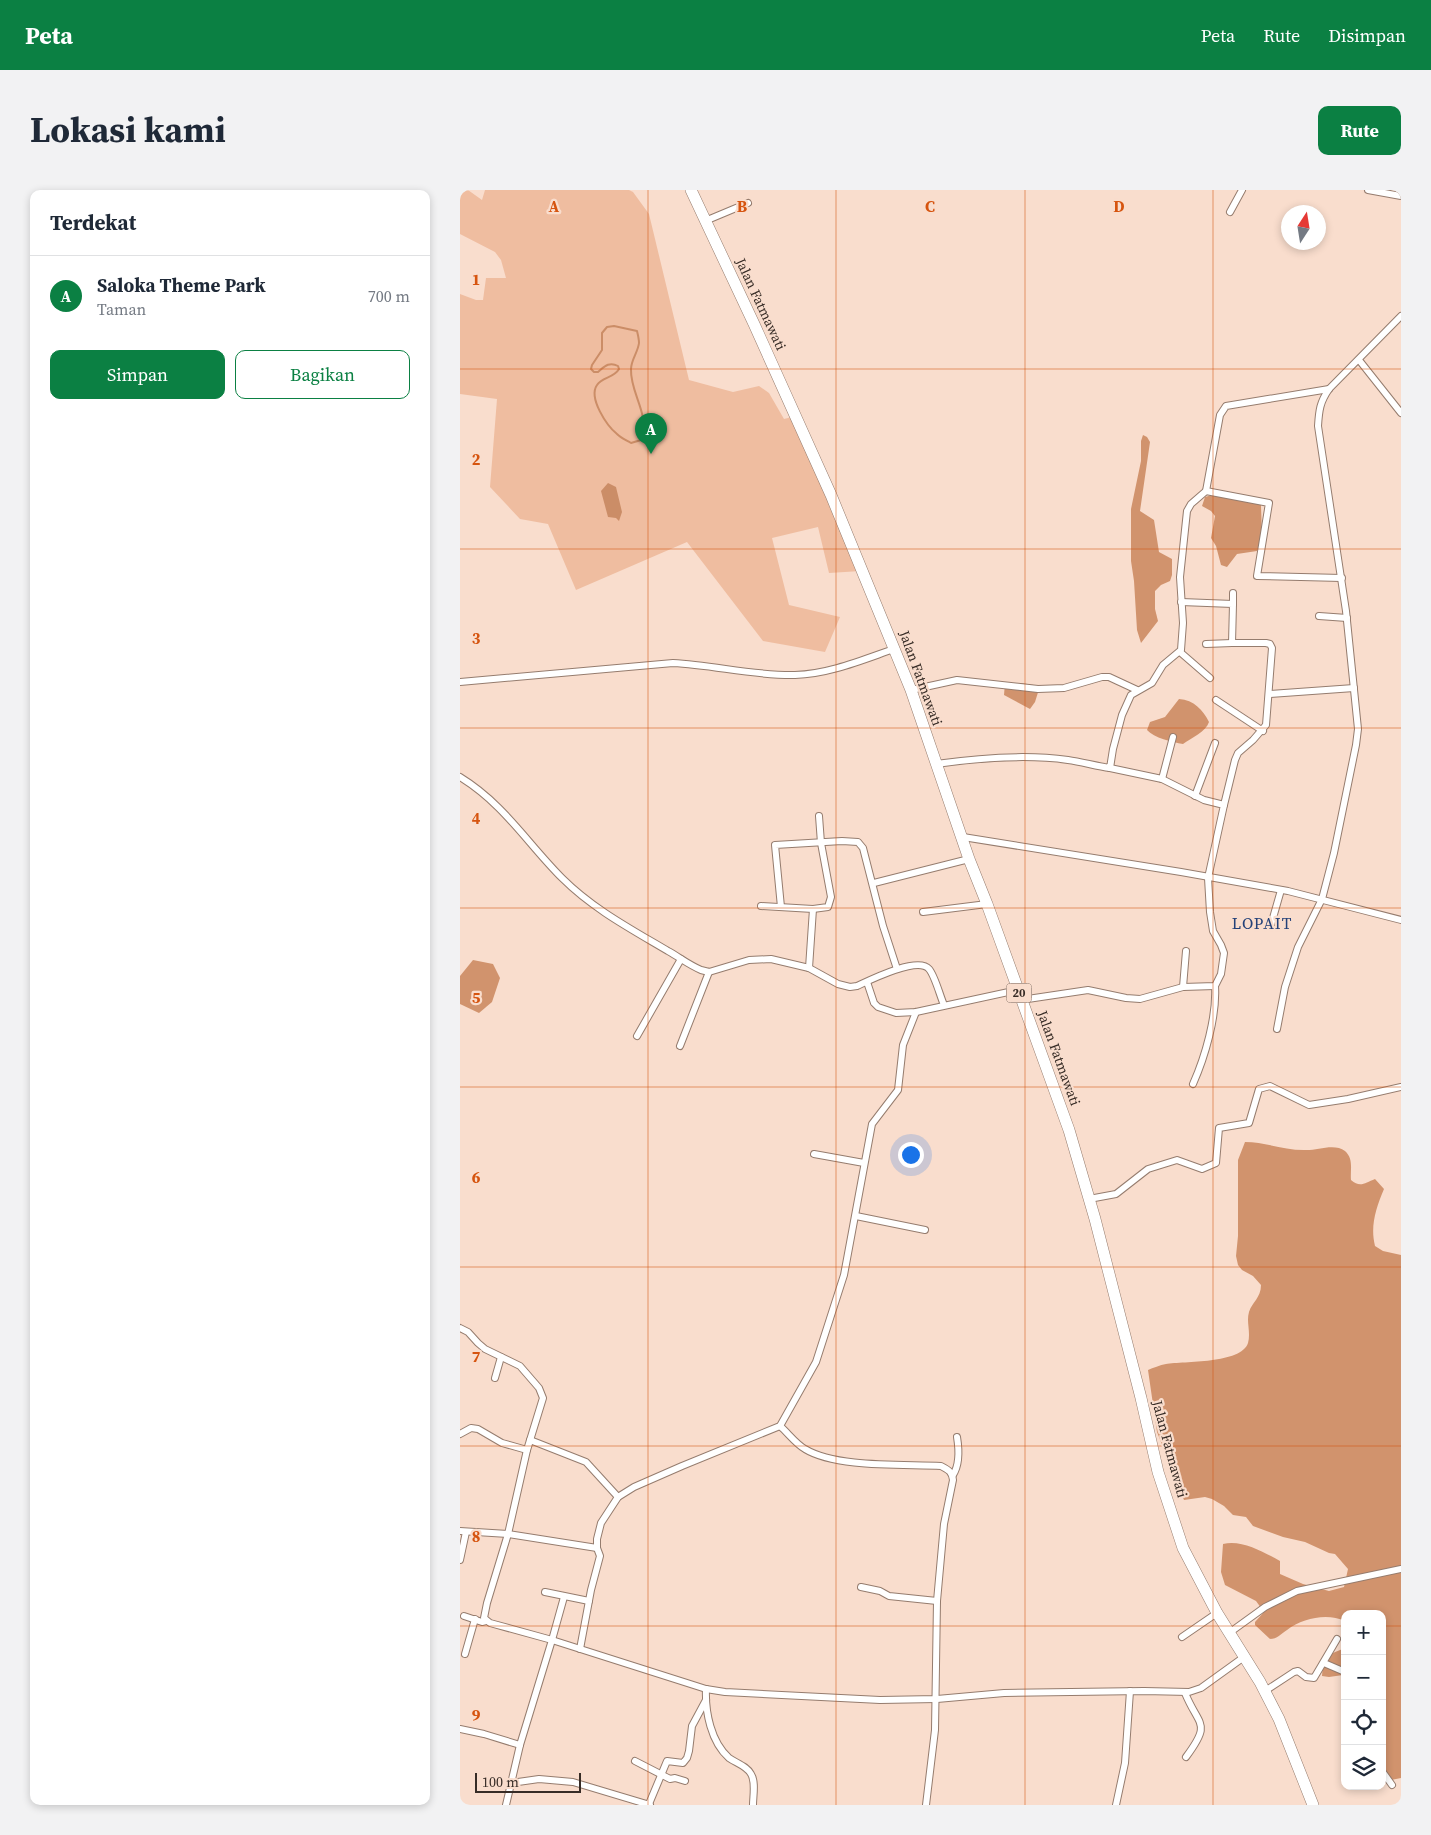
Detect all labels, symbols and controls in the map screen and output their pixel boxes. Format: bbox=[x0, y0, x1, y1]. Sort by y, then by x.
text: Peta bbox=[25, 19, 73, 52]
text: Peta bbox=[1201, 23, 1235, 48]
text: Rute bbox=[1263, 23, 1300, 48]
text: Disimpan bbox=[1328, 23, 1406, 48]
text: Lokasi kami bbox=[30, 106, 226, 154]
button: Rute bbox=[1318, 106, 1401, 155]
text: A bbox=[549, 195, 560, 217]
text: B bbox=[737, 195, 748, 217]
text: C bbox=[925, 195, 935, 217]
text: D bbox=[1113, 195, 1125, 217]
north arrow bbox=[1281, 205, 1326, 250]
text: Terdekat bbox=[50, 208, 136, 237]
street label: Jalan Fatmawati bbox=[730, 254, 791, 353]
text: 1 bbox=[472, 268, 480, 290]
text: Saloka Theme Park bbox=[97, 272, 266, 298]
text: A bbox=[61, 285, 71, 307]
text: 700 m bbox=[368, 285, 410, 307]
text: Taman bbox=[97, 298, 146, 320]
button: Simpan bbox=[50, 350, 225, 399]
button: Bagikan bbox=[235, 350, 410, 399]
pin: A bbox=[635, 413, 667, 454]
text: 2 bbox=[472, 448, 481, 470]
text: 3 bbox=[472, 627, 481, 649]
street label: Jalan Fatmawati bbox=[894, 627, 947, 728]
text: 4 bbox=[472, 807, 481, 829]
district label: LOPAIT bbox=[1232, 912, 1292, 934]
road number: 20 bbox=[1006, 984, 1032, 1002]
text: 5 bbox=[472, 986, 481, 1008]
street label: Jalan Fatmawati bbox=[1032, 1007, 1085, 1108]
your location bbox=[898, 1142, 924, 1168]
text: 6 bbox=[472, 1166, 481, 1188]
text: 7 bbox=[472, 1345, 481, 1367]
street label: Jalan Fatmawati bbox=[1147, 1397, 1193, 1500]
text: 8 bbox=[472, 1525, 480, 1547]
map controls bbox=[1341, 1610, 1386, 1790]
button: + bbox=[1341, 1610, 1386, 1655]
button: − bbox=[1341, 1655, 1386, 1700]
button: locate bbox=[1341, 1700, 1386, 1745]
text: 9 bbox=[472, 1704, 481, 1726]
button: layers bbox=[1341, 1745, 1386, 1790]
scale bar bbox=[475, 1770, 581, 1793]
text: 100 m bbox=[482, 1772, 519, 1792]

